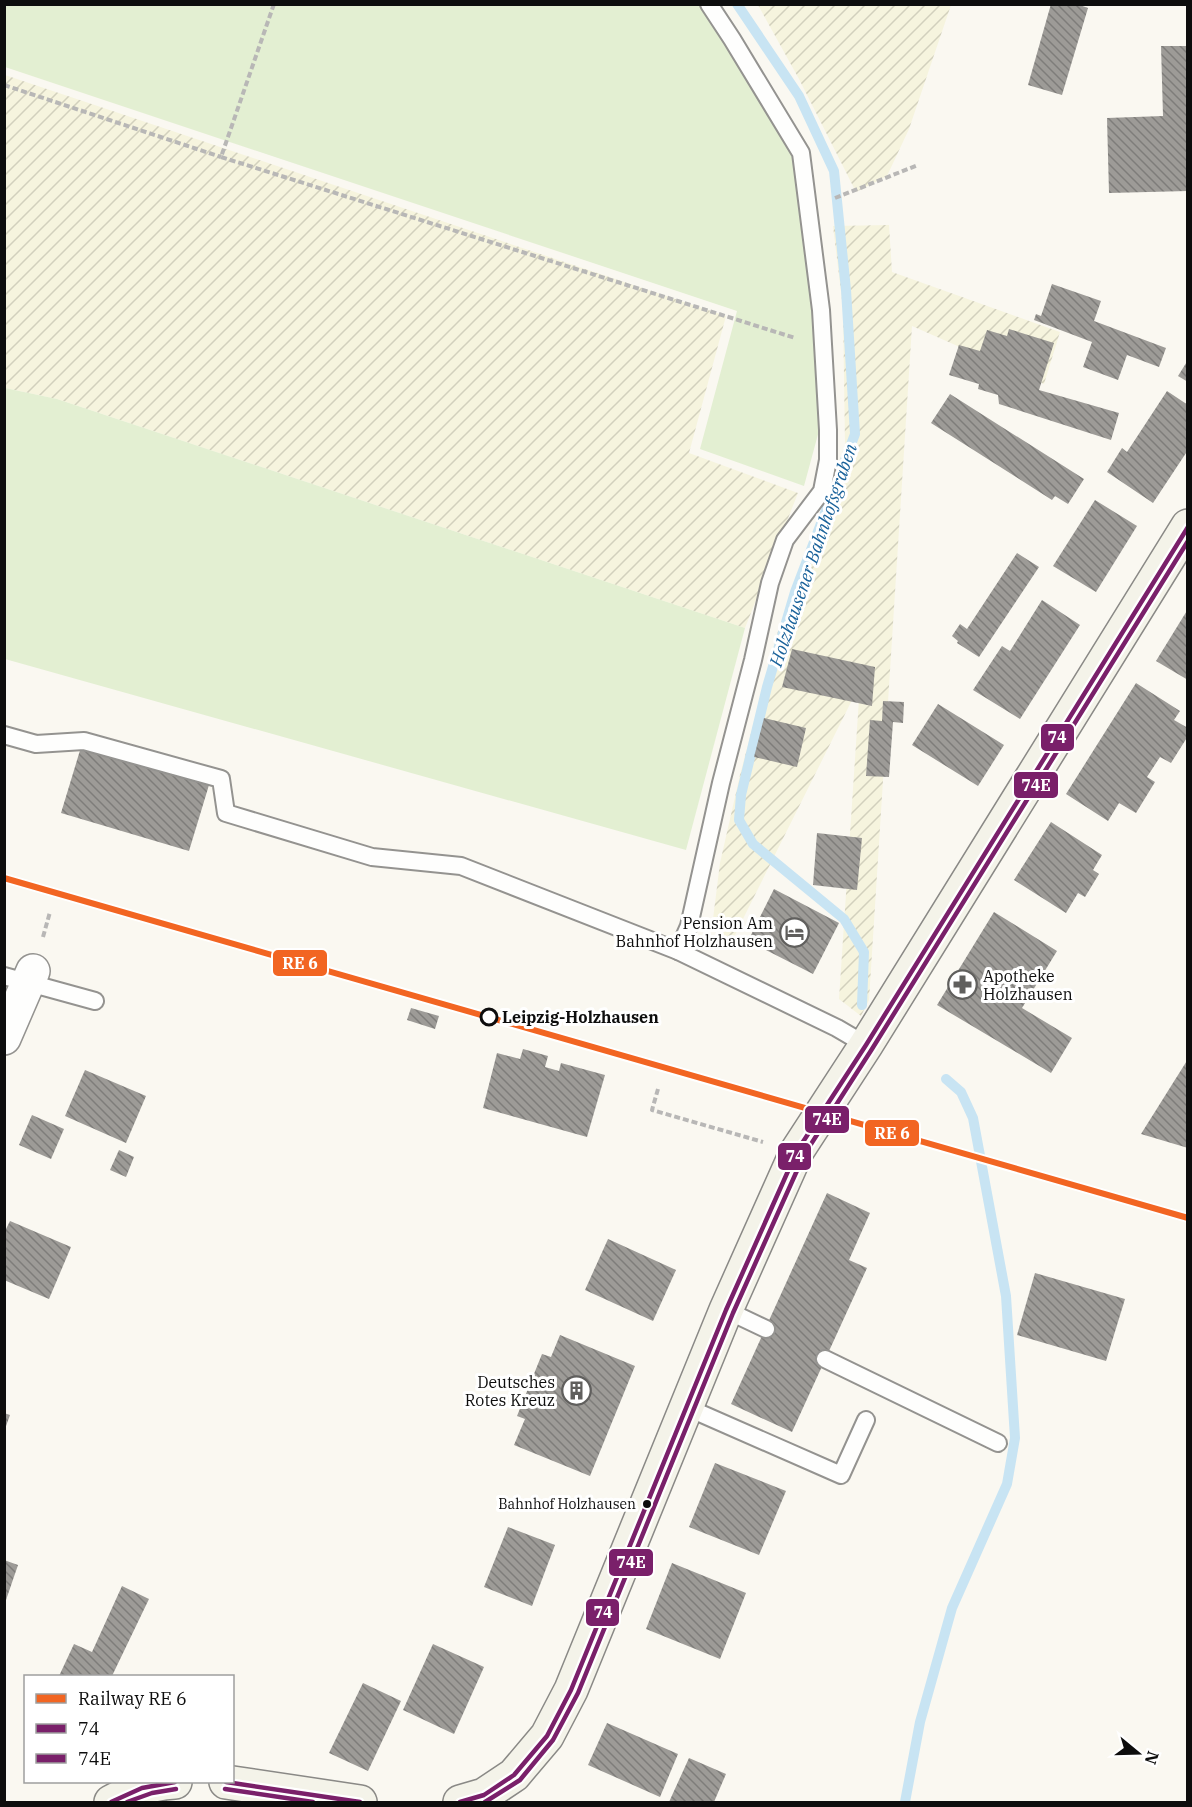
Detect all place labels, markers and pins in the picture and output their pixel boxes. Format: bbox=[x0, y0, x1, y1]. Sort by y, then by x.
place label: Pension Am Bahnhof Holzhausen bbox=[616, 913, 773, 951]
hotel icon: Pension Am Bahnhof Holzhausen bbox=[778, 916, 810, 948]
place label: Apotheke Holzhausen bbox=[983, 966, 1073, 1004]
pharmacy icon: Apotheke Holzhausen bbox=[946, 969, 978, 1001]
place label: Leipzig-Holzhausen bbox=[502, 1007, 659, 1027]
marker: Leipzig-Holzhausen bbox=[480, 1008, 498, 1026]
place label: Deutsches Rotes Kreuz bbox=[465, 1372, 555, 1410]
building icon: Deutsches Rotes Kreuz bbox=[560, 1375, 592, 1407]
place label: Bahnhof Holzhausen bbox=[498, 1495, 636, 1513]
marker: Bahnhof Holzhausen bbox=[641, 1498, 653, 1510]

